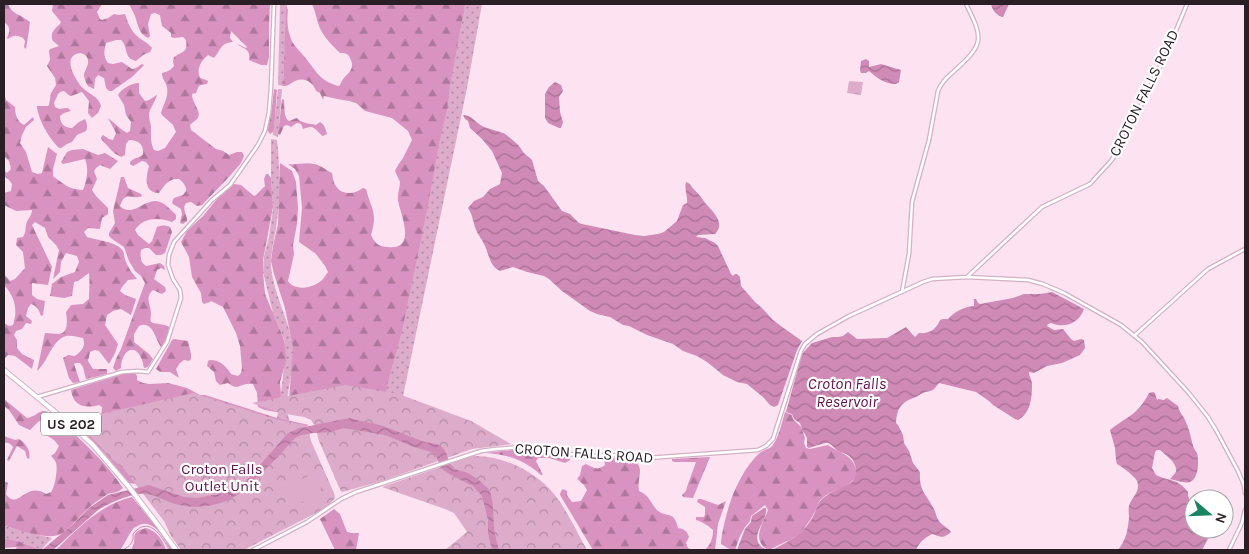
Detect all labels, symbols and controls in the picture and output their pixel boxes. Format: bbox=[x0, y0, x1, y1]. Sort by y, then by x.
street label: CROTON FALLS ROAD bbox=[1105, 27, 1183, 159]
water label: Croton Falls Reservoir bbox=[808, 374, 887, 411]
road number: US 202 bbox=[41, 412, 101, 436]
street label: CROTON FALLS ROAD bbox=[514, 439, 654, 467]
park label: Croton Falls Outlet Unit bbox=[181, 460, 263, 495]
north arrow bbox=[1184, 489, 1234, 539]
text: N bbox=[1211, 511, 1230, 526]

